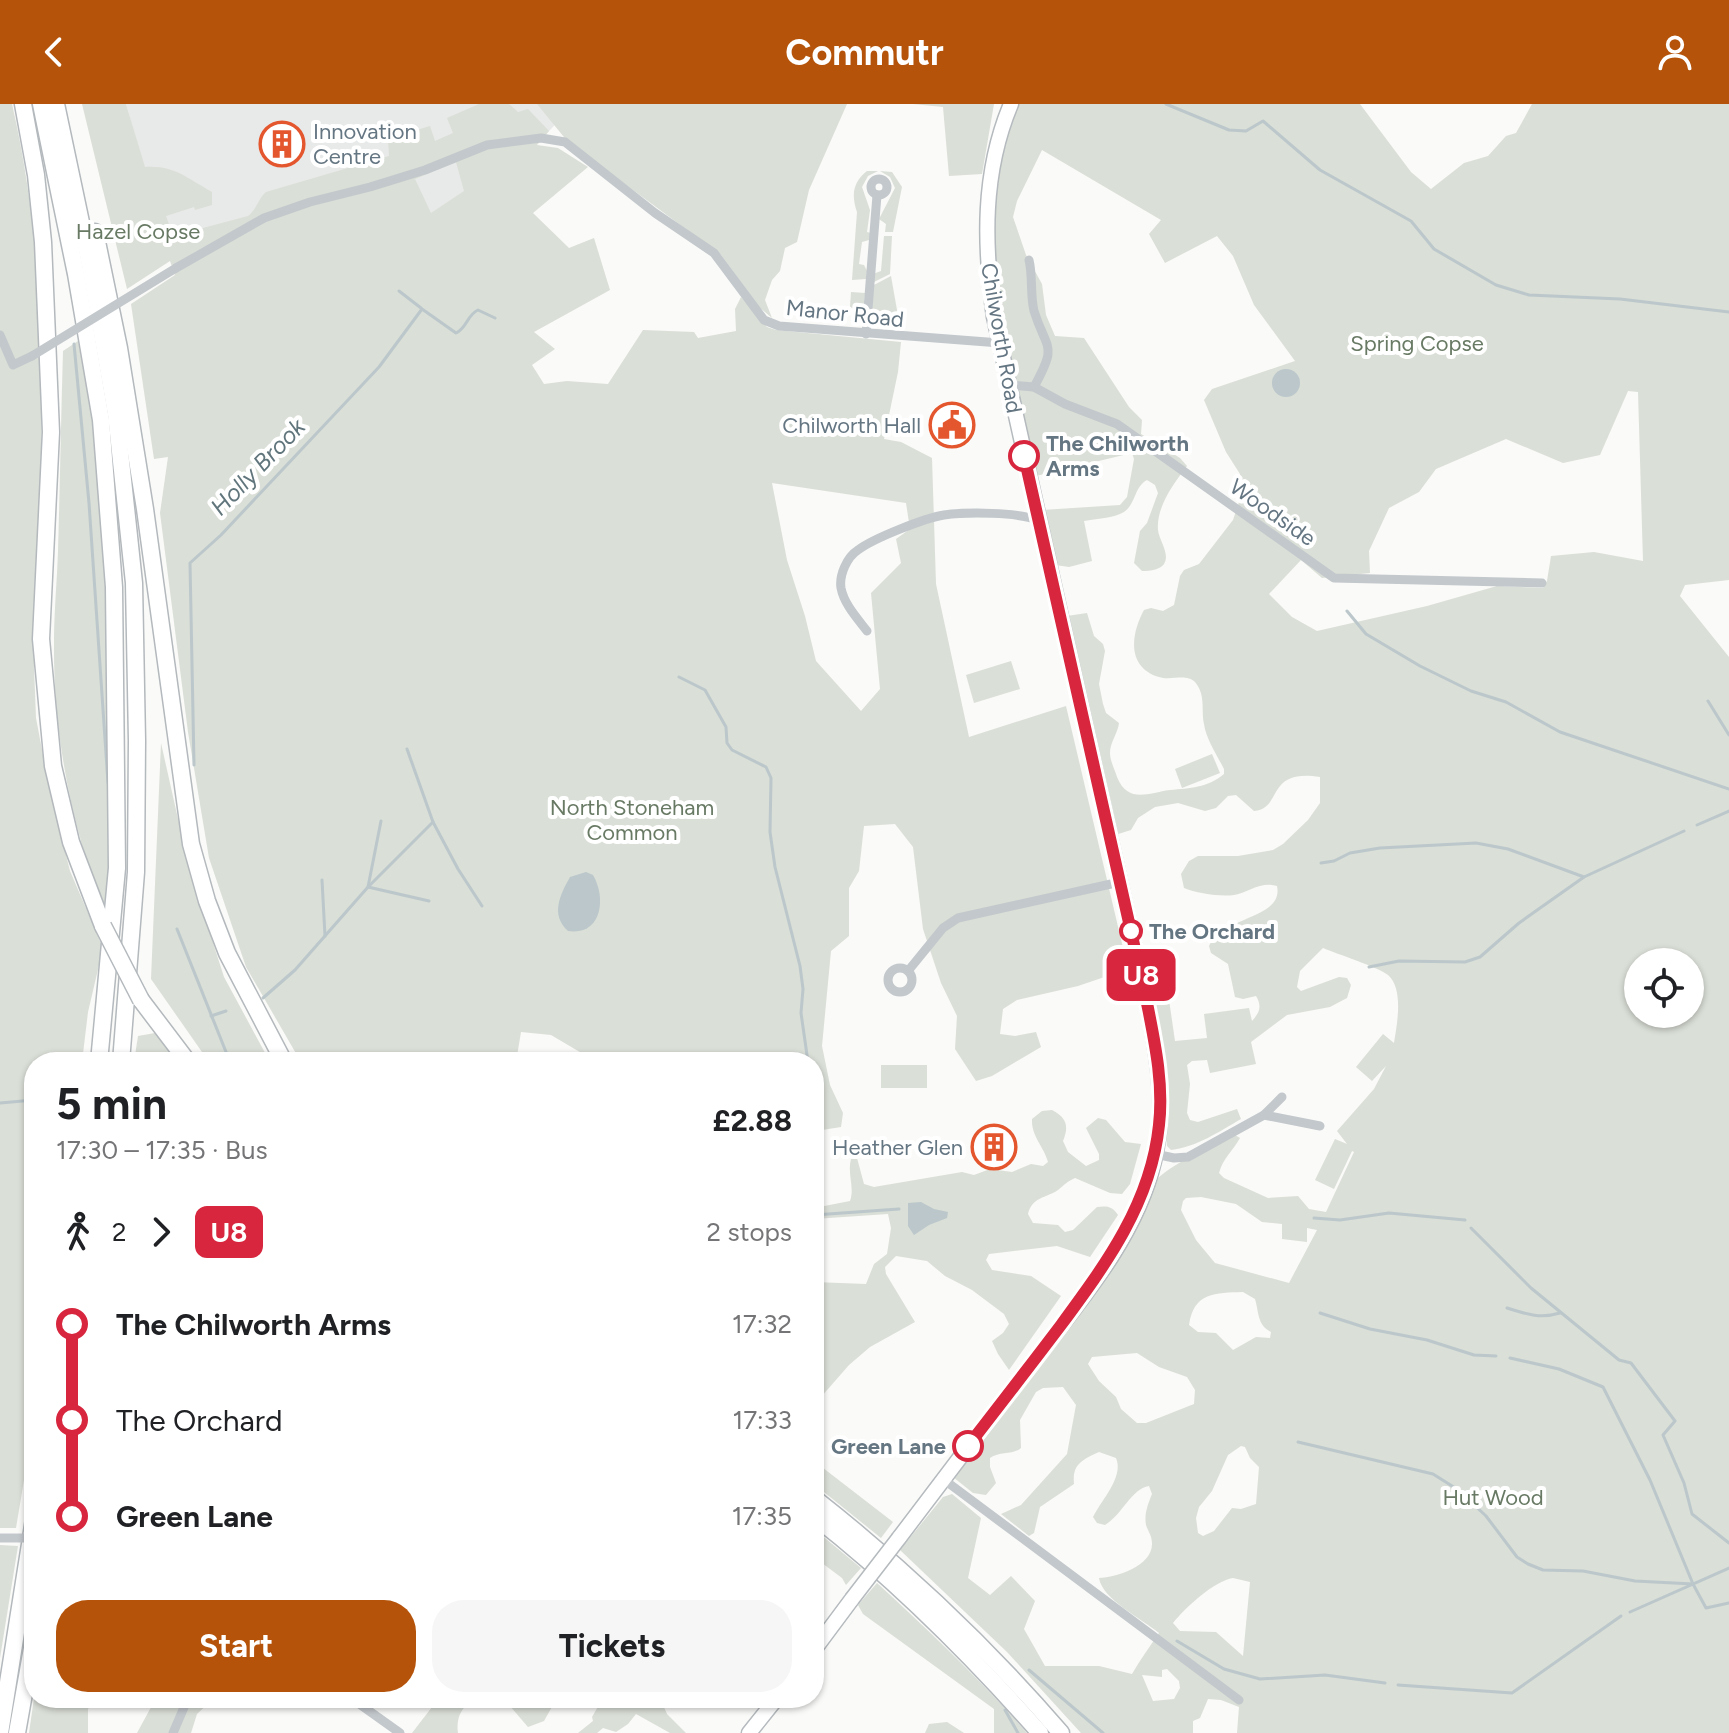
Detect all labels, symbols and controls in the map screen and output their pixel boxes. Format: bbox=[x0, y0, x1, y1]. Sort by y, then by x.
icon: back bbox=[32, 30, 76, 74]
icon: person bbox=[1653, 30, 1697, 74]
text: Commutr bbox=[785, 31, 944, 74]
place label: Innovation Centre bbox=[313, 118, 417, 170]
building icon: Innovation Centre bbox=[258, 120, 306, 168]
park label: Hazel Copse bbox=[76, 218, 200, 245]
street label: Chilworth Road bbox=[975, 261, 1028, 415]
street label: Manor Road bbox=[785, 294, 905, 333]
park label: Spring Copse bbox=[1350, 330, 1484, 357]
public building icon: Chilworth Hall bbox=[928, 401, 976, 449]
water label: Holly Brook bbox=[204, 411, 312, 521]
place label: Chilworth Hall bbox=[782, 412, 921, 439]
place label: The Chilworth Arms bbox=[1046, 430, 1189, 482]
marker: The Chilworth Arms bbox=[1009, 441, 1039, 471]
street label: Woodside bbox=[1224, 473, 1321, 552]
park label: North Stoneham Common bbox=[550, 794, 714, 846]
place label: The Orchard bbox=[1149, 918, 1275, 945]
marker: The Orchard bbox=[1120, 920, 1142, 942]
map controls bbox=[1624, 948, 1704, 1028]
button: locate bbox=[1624, 948, 1704, 1028]
line badge: U8 bbox=[1105, 949, 1177, 1001]
text: U8 bbox=[1123, 958, 1159, 992]
text: 5 min bbox=[56, 1077, 167, 1130]
text: £2.88 bbox=[713, 1102, 792, 1139]
building icon: Heather Glen bbox=[970, 1123, 1018, 1171]
text: 17:30 – 17:35 · Bus bbox=[56, 1134, 268, 1166]
place label: Heather Glen bbox=[832, 1134, 963, 1161]
icon: walk bbox=[56, 1210, 100, 1254]
icon: forward bbox=[139, 1210, 183, 1254]
text: U8 bbox=[211, 1215, 247, 1249]
text: 2 bbox=[112, 1216, 127, 1248]
text: 2 stops bbox=[707, 1216, 792, 1248]
text: The Chilworth Arms bbox=[116, 1306, 391, 1343]
text: 17:32 bbox=[732, 1308, 792, 1340]
text: The Orchard bbox=[116, 1402, 283, 1439]
text: 17:33 bbox=[732, 1404, 792, 1436]
marker: Green Lane bbox=[953, 1431, 983, 1461]
place label: Green Lane bbox=[831, 1433, 946, 1460]
park label: Hut Wood bbox=[1442, 1484, 1544, 1511]
text: Green Lane bbox=[116, 1498, 273, 1535]
text: 17:35 bbox=[732, 1500, 792, 1532]
button: Start bbox=[56, 1600, 416, 1692]
button: Tickets bbox=[432, 1600, 792, 1692]

